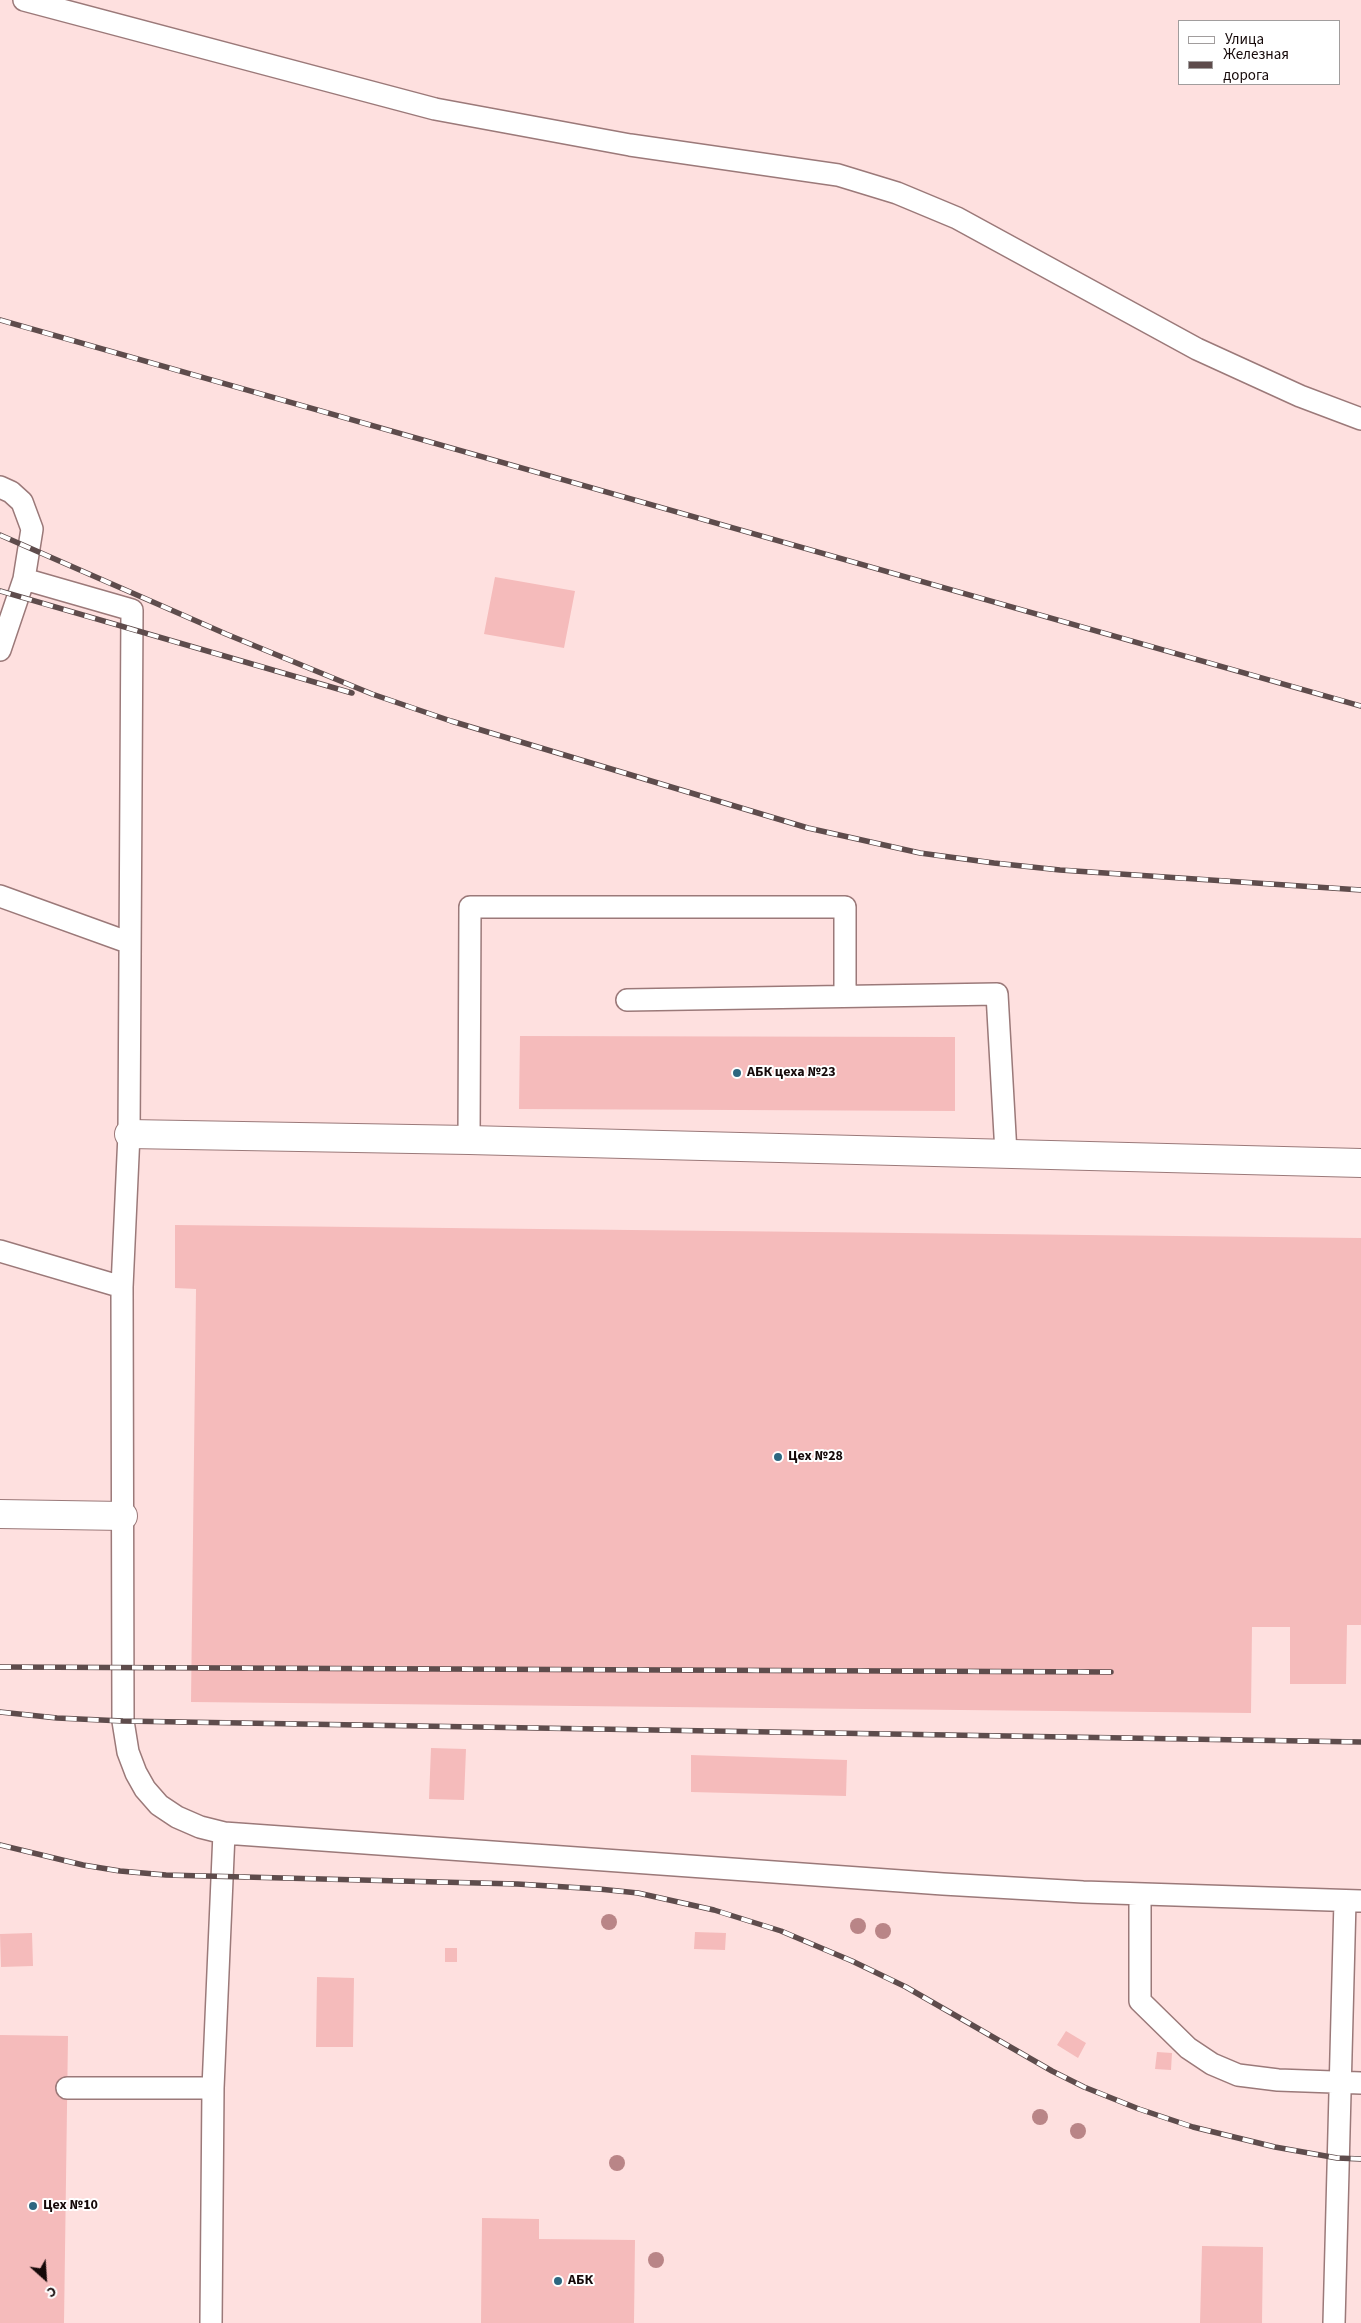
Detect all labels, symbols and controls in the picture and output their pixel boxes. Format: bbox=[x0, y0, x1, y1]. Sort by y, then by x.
legend bbox=[1178, 20, 1341, 85]
text: Улица bbox=[1225, 29, 1264, 50]
text: Железная дорога bbox=[1223, 44, 1289, 86]
place label: АБК цеха №23 bbox=[747, 1065, 836, 1081]
marker: АБК цеха №23 bbox=[731, 1067, 743, 1079]
place label: Цех №28 bbox=[788, 1449, 843, 1465]
marker: Цех №28 bbox=[772, 1451, 784, 1463]
place label: Цех №10 bbox=[43, 2198, 98, 2214]
marker: Цех №10 bbox=[27, 2200, 39, 2212]
north arrow bbox=[20, 2253, 70, 2303]
place label: АБК bbox=[568, 2273, 593, 2289]
marker: АБК bbox=[552, 2275, 564, 2287]
text: С bbox=[44, 2281, 60, 2302]

